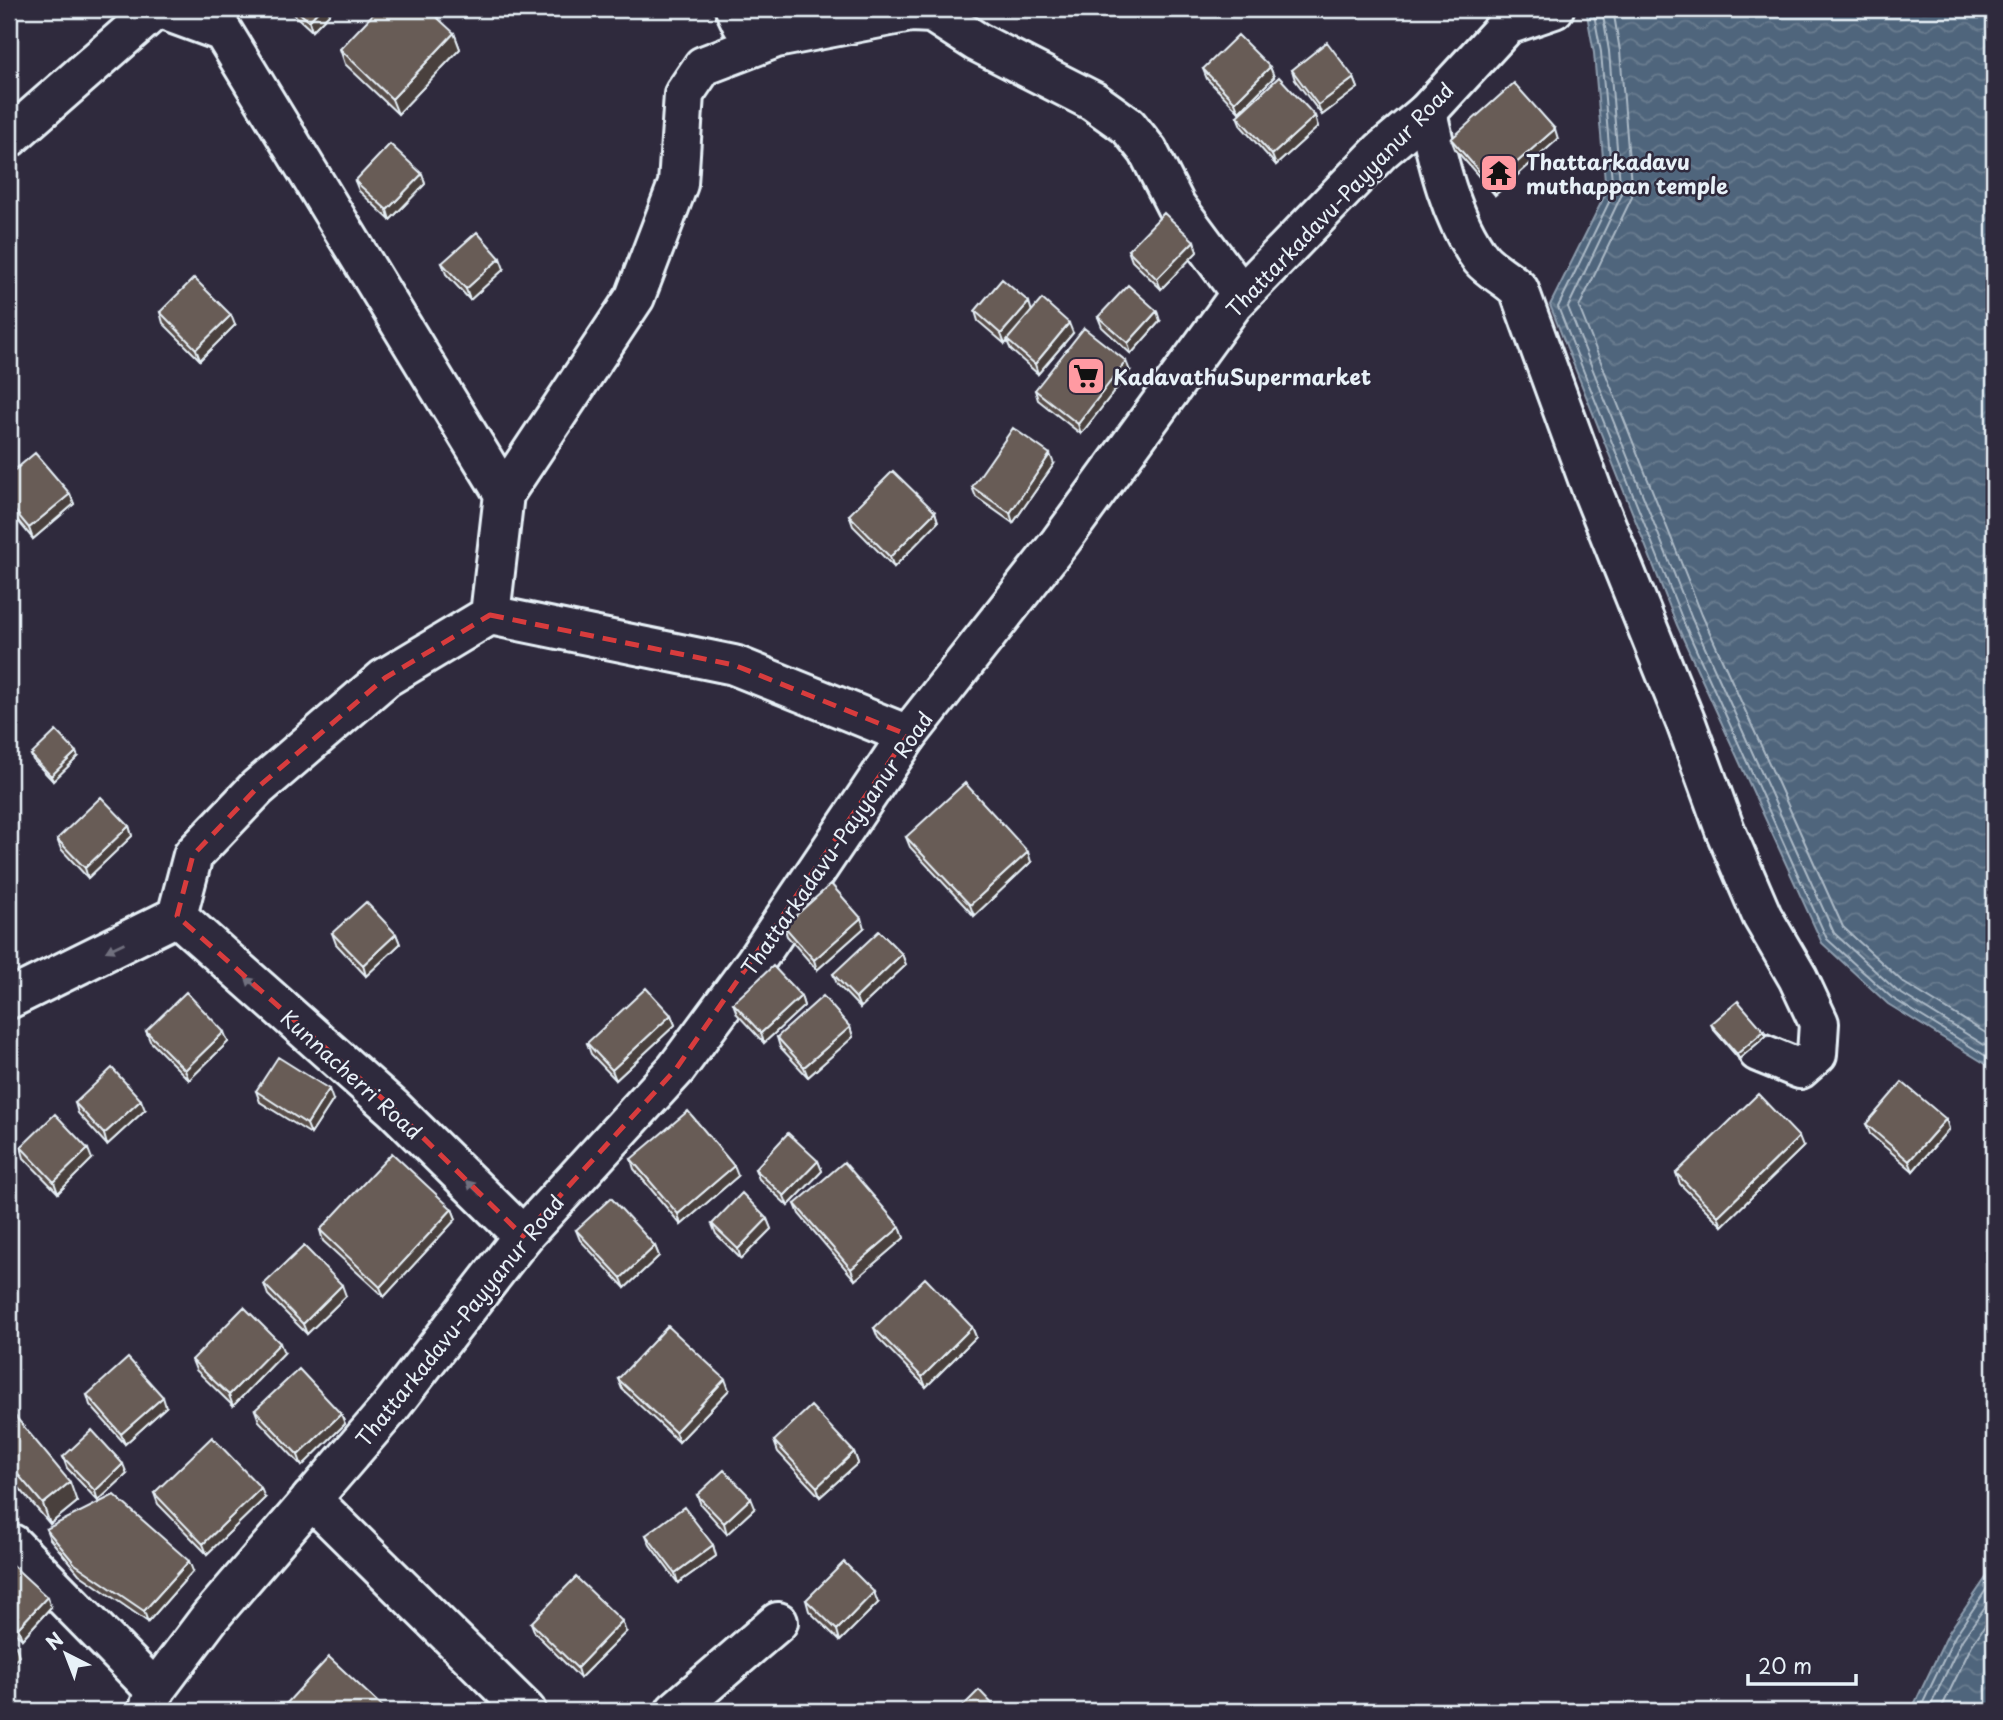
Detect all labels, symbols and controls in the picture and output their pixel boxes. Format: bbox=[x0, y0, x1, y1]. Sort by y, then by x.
street label: Thattarkadavu-Payyanur Road bbox=[1218, 74, 1460, 324]
place label: Thattarkadavu muthappan temple bbox=[1526, 145, 1728, 201]
temple icon: Thattarkadavu muthappan temple bbox=[1478, 152, 1520, 194]
supermarket icon: KadavathuSupermarket bbox=[1065, 355, 1107, 397]
place label: KadavathuSupermarket bbox=[1113, 360, 1371, 392]
street label: Thattarkadavu-Payyanur Road bbox=[732, 704, 940, 982]
one-way arrow bbox=[105, 941, 125, 952]
one-way arrow bbox=[244, 976, 262, 992]
street label: Kunnacherri Road bbox=[274, 1002, 430, 1146]
one-way arrow bbox=[466, 1181, 483, 1197]
street label: Thattarkadavu-Payyanur Road bbox=[347, 1187, 571, 1453]
north arrow bbox=[32, 1618, 102, 1688]
text: N bbox=[39, 1625, 69, 1656]
scale bar bbox=[1748, 1643, 1856, 1687]
text: 20 m bbox=[1758, 1649, 1812, 1681]

